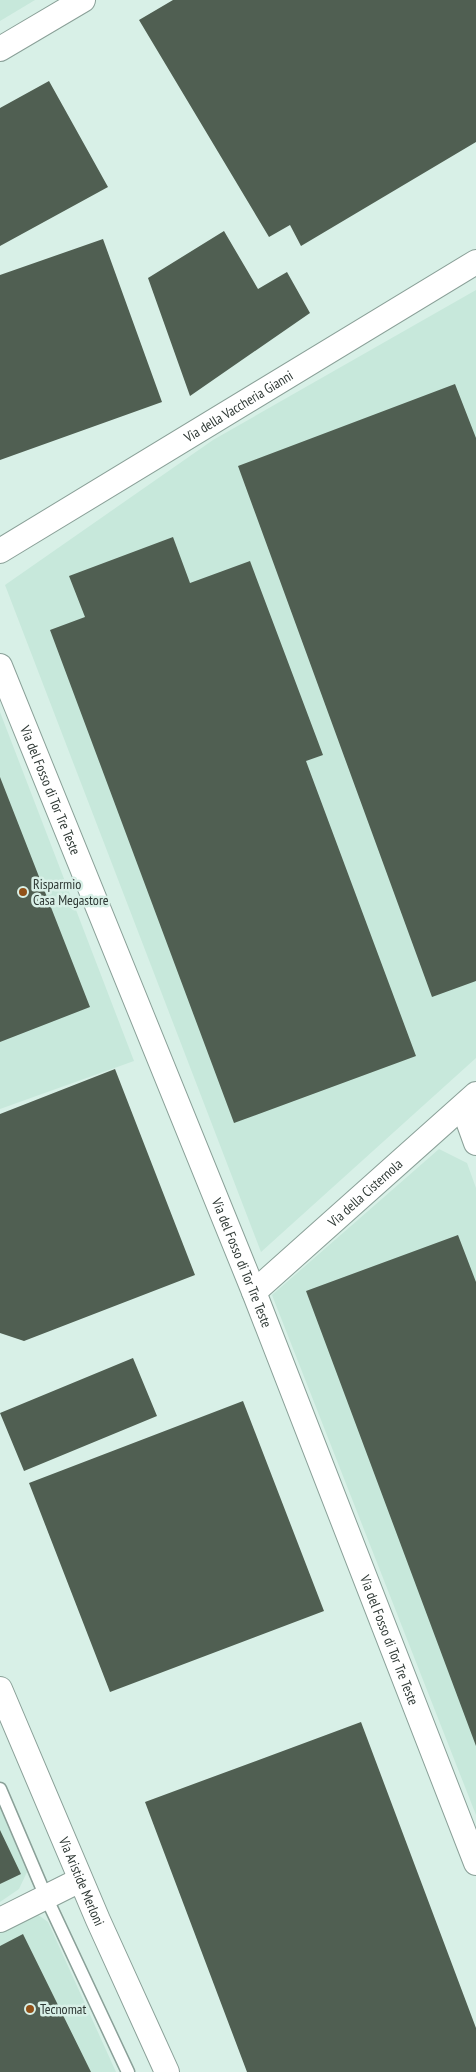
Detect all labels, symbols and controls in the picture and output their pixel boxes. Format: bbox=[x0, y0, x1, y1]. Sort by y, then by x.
street label: Via della Vaccheria Gianni bbox=[180, 366, 296, 447]
street label: Via del Fosso di Tor Tre Teste bbox=[16, 722, 85, 858]
place label: Risparmio Casa Megastore bbox=[33, 875, 109, 909]
marker: Risparmio Casa Megastore bbox=[17, 886, 29, 898]
street label: Via della Cisternola bbox=[323, 1155, 406, 1231]
street label: Via del Fosso di Tor Tre Teste bbox=[207, 1195, 276, 1330]
street label: Via del Fosso di Tor Tre Teste bbox=[356, 1572, 423, 1708]
street label: Via Aristide Merloni bbox=[54, 1833, 108, 1929]
place label: Tecnomat bbox=[40, 2000, 86, 2018]
marker: Tecnomat bbox=[24, 2003, 36, 2015]

